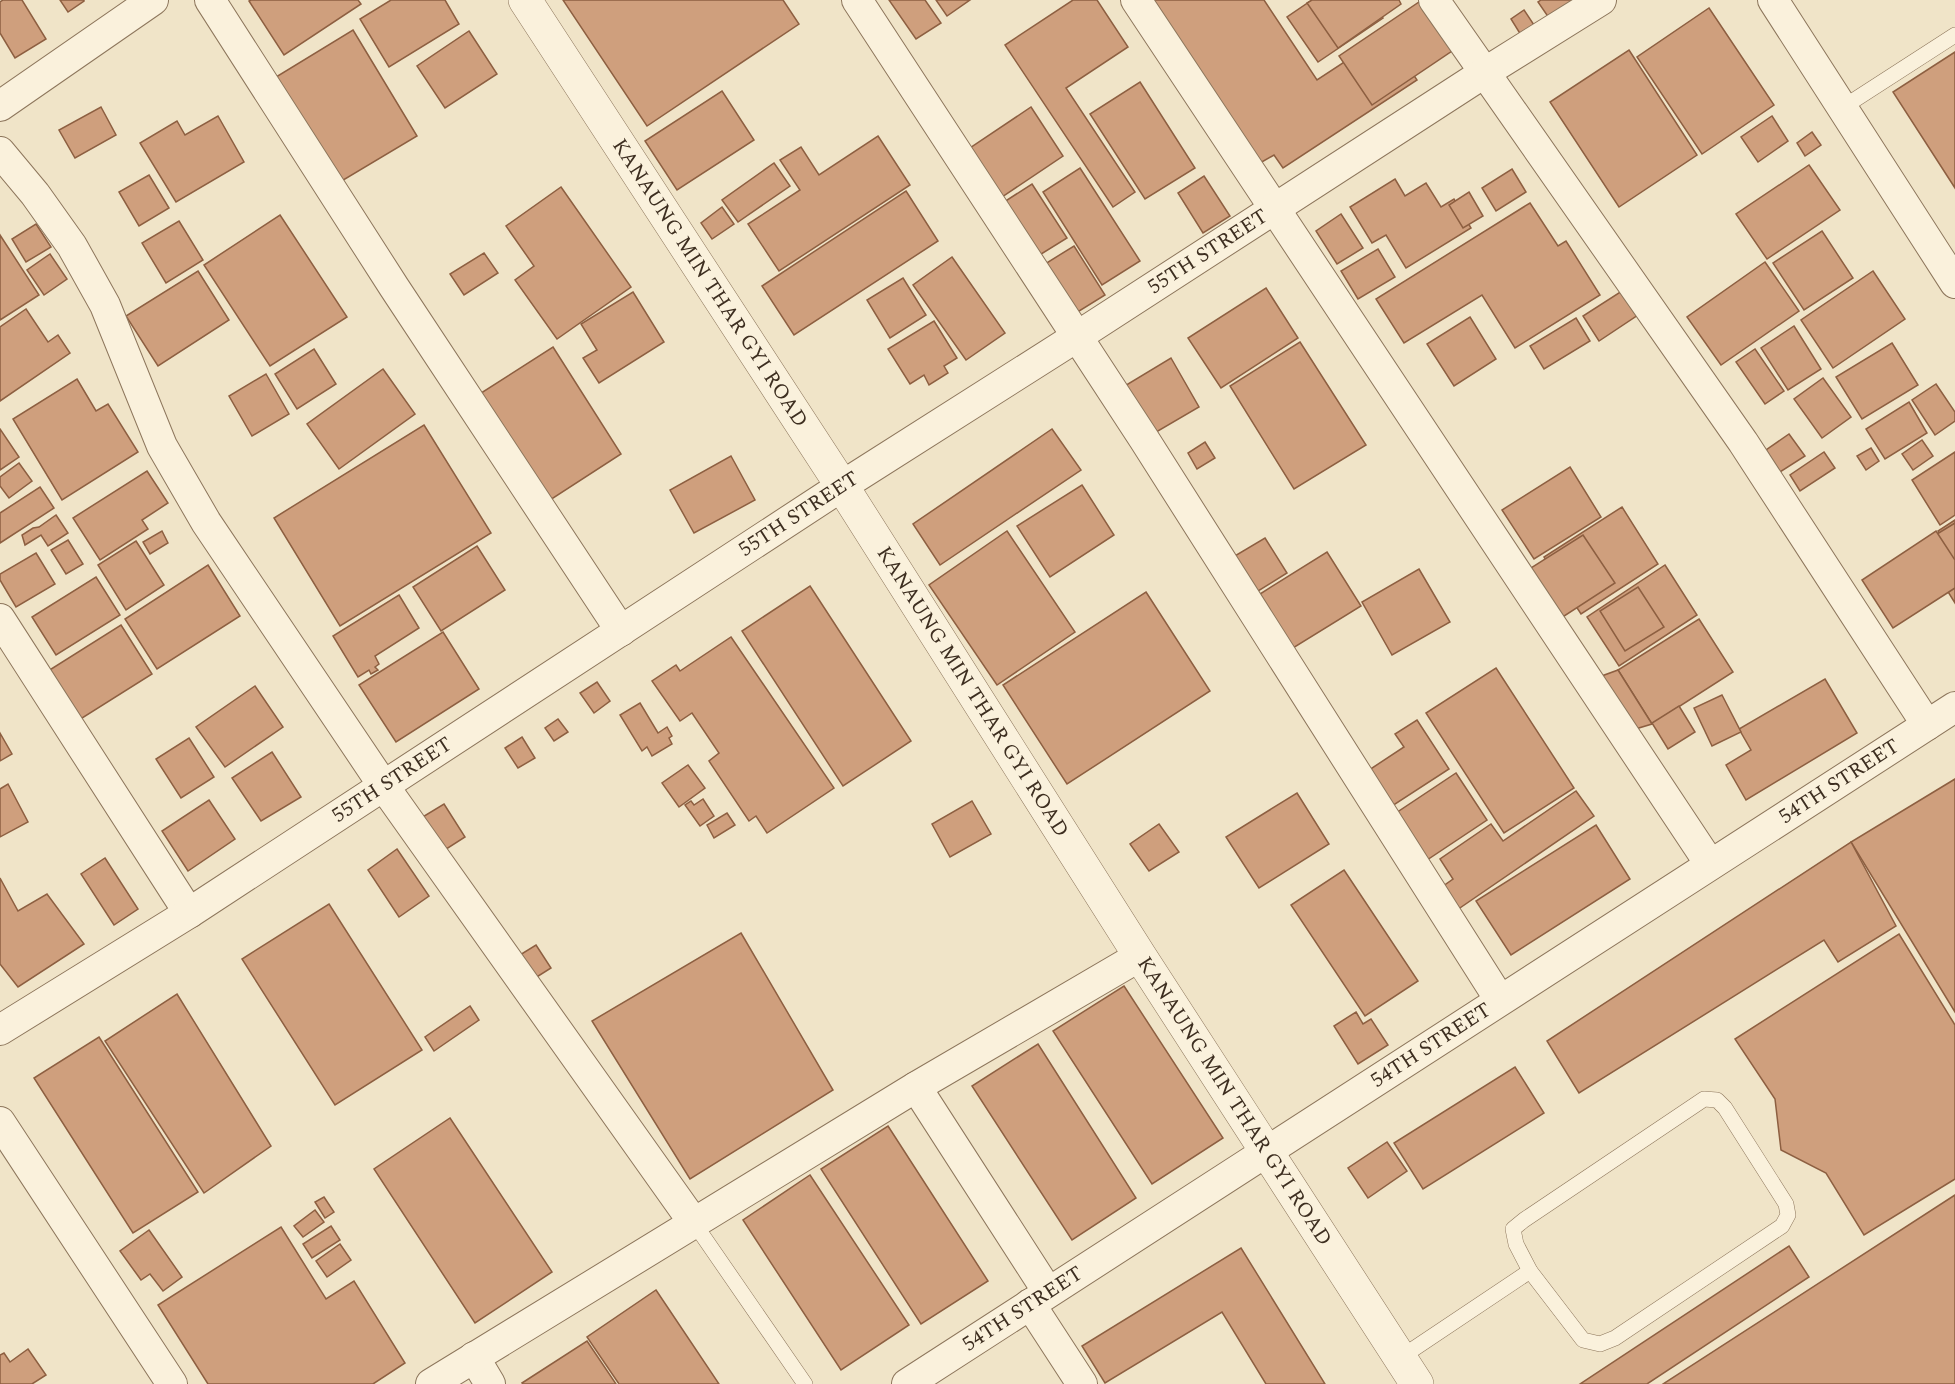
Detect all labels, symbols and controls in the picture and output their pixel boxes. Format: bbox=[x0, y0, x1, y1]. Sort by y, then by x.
street label: KANAUNG MIN THAR GYI ROAD bbox=[604, 132, 816, 434]
street label: 55TH STREET bbox=[1141, 201, 1275, 303]
street label: 55TH STREET bbox=[732, 463, 865, 565]
street label: KANAUNG MIN THAR GYI ROAD bbox=[868, 540, 1077, 844]
street label: 55TH STREET bbox=[326, 729, 459, 831]
street label: 54TH STREET bbox=[1773, 731, 1906, 833]
street label: KANAUNG MIN THAR GYI ROAD bbox=[1128, 950, 1340, 1253]
street label: 54TH STREET bbox=[1364, 994, 1498, 1096]
street label: 54TH STREET bbox=[956, 1258, 1090, 1360]

